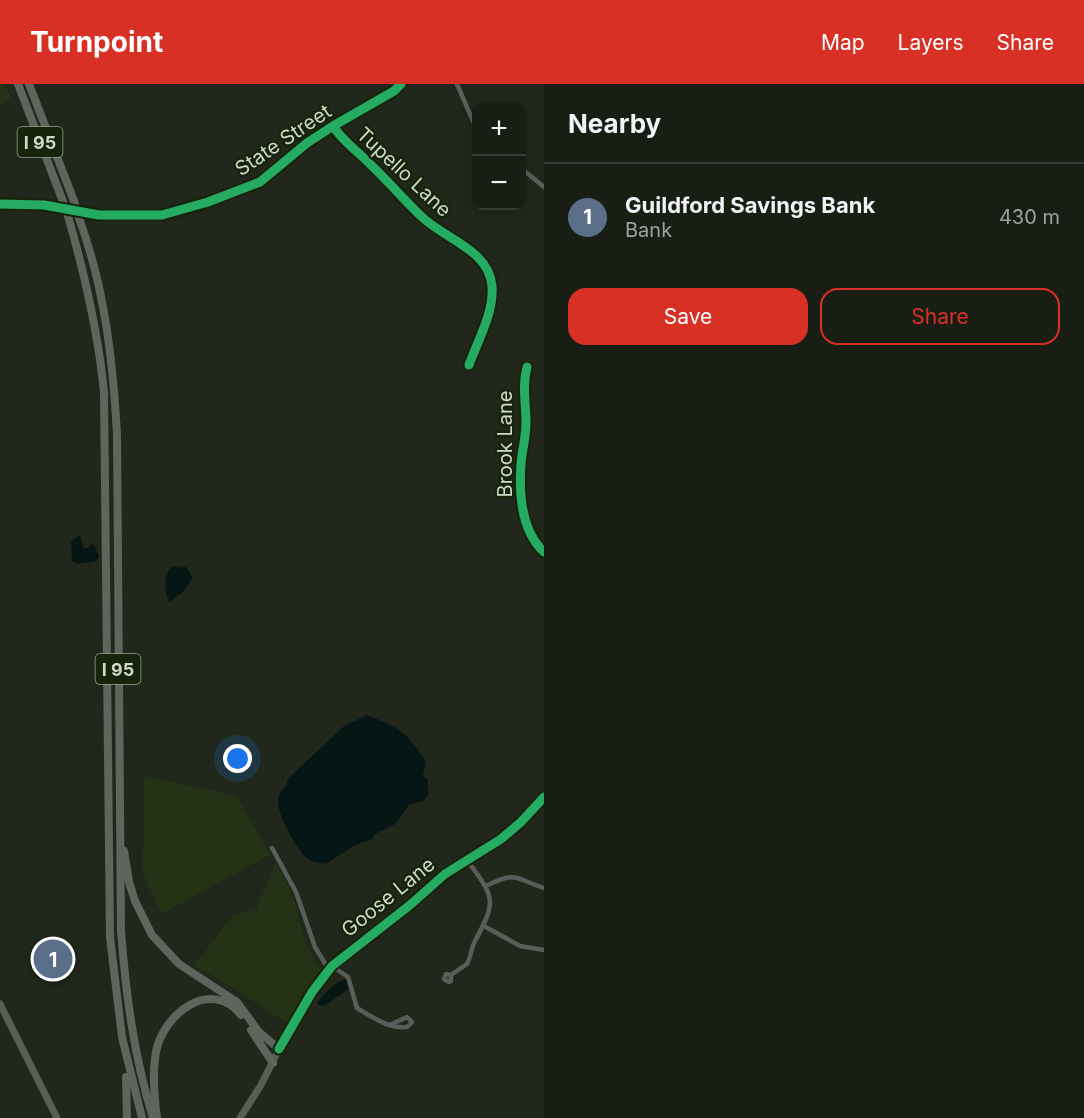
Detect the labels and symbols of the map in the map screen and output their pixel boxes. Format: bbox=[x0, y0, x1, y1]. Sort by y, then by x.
street label: State Street bbox=[230, 99, 336, 181]
street label: Tupello Lane bbox=[352, 122, 456, 222]
road number: I 95 bbox=[18, 127, 63, 157]
street label: Brook Lane bbox=[493, 391, 517, 497]
road number: I 95 bbox=[96, 654, 140, 684]
your location bbox=[223, 744, 252, 773]
street label: Goose Lane bbox=[337, 852, 439, 942]
pin: 1 bbox=[34, 936, 72, 982]

